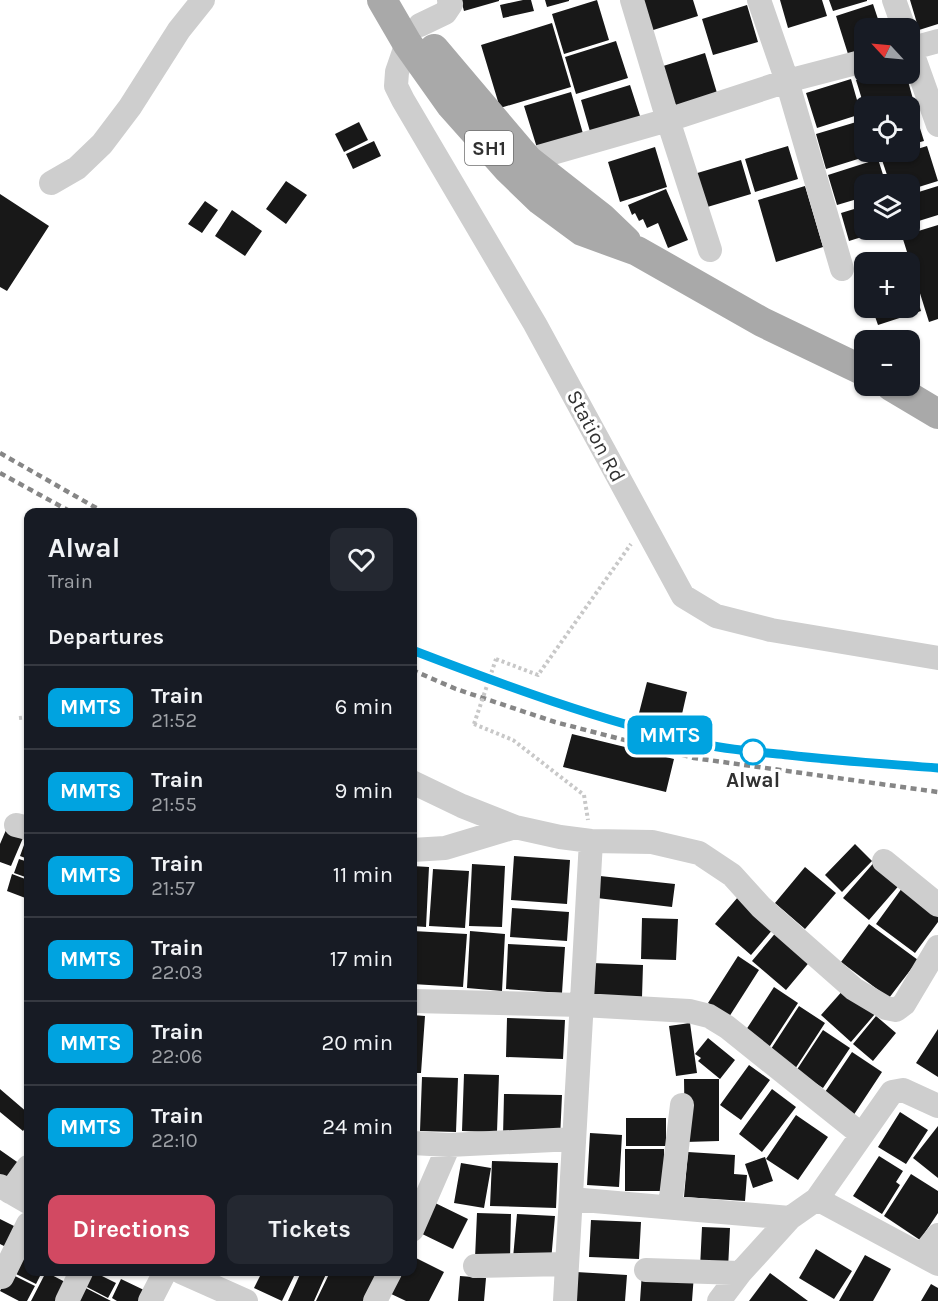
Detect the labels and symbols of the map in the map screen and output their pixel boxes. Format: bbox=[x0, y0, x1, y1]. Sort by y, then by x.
north arrow bbox=[854, 18, 920, 84]
road number: SH1 bbox=[465, 131, 513, 165]
street label: Station Rd bbox=[562, 386, 630, 486]
line badge: MMTS bbox=[628, 716, 712, 754]
marker: Alwal bbox=[740, 739, 766, 765]
place label: Alwal bbox=[726, 768, 780, 792]

